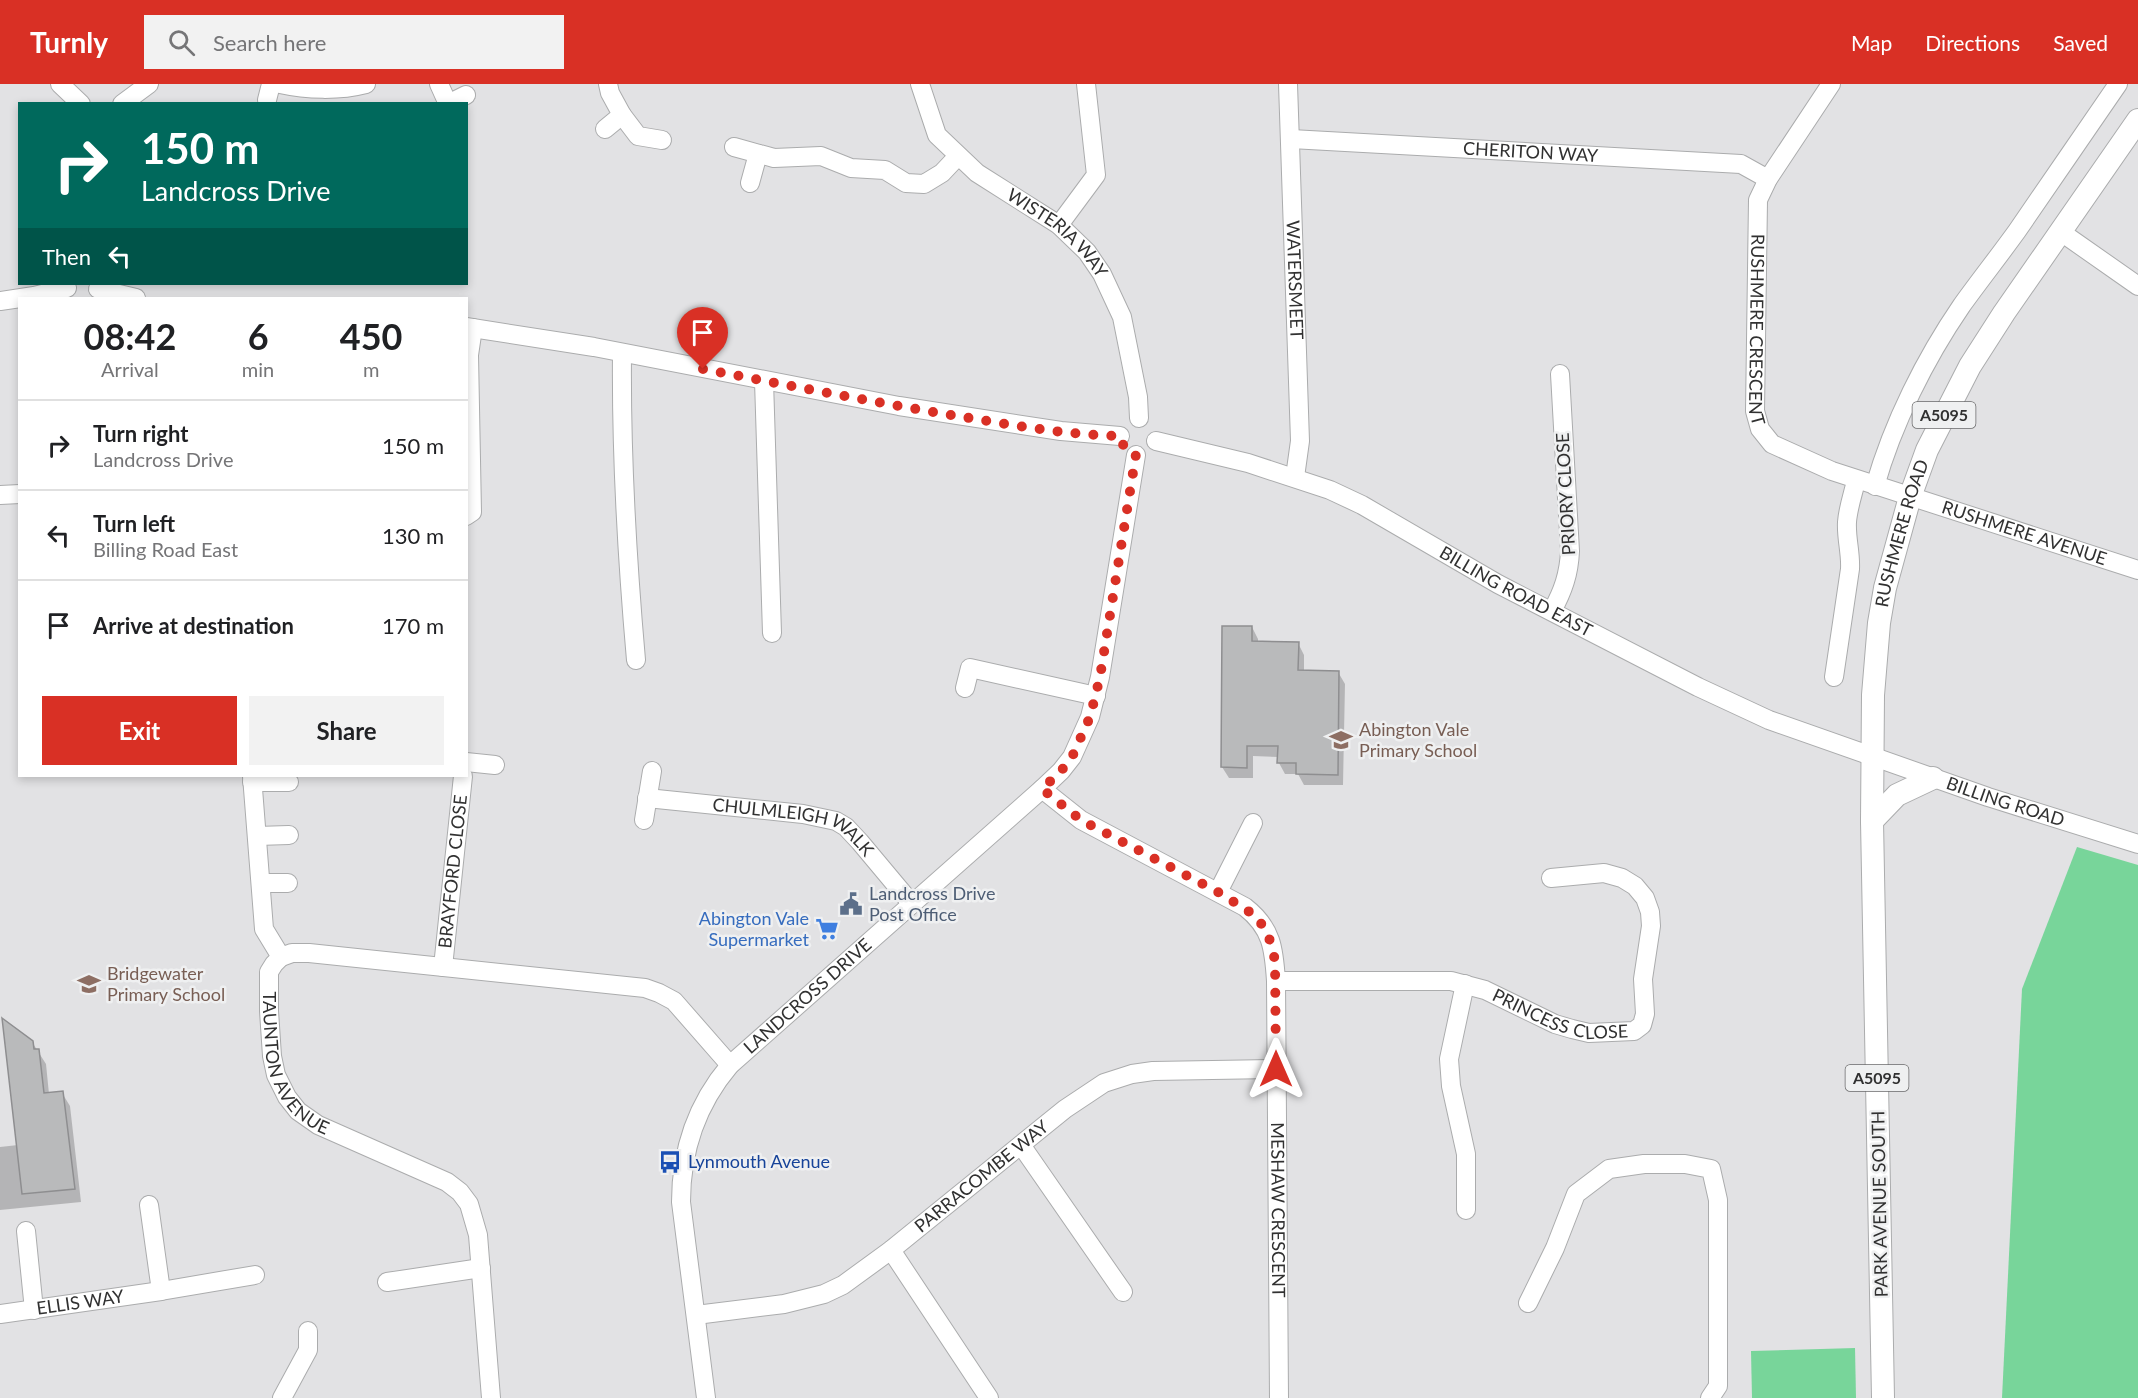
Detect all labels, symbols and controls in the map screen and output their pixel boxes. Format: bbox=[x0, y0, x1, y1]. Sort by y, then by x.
search box bbox=[144, 15, 564, 69]
text: Turnly bbox=[30, 25, 108, 59]
icon: search bbox=[165, 26, 198, 59]
text: Search here bbox=[213, 29, 326, 56]
text: Map bbox=[1851, 30, 1892, 55]
text: Directions bbox=[1925, 30, 2020, 55]
text: Saved bbox=[2053, 30, 2108, 55]
text: 150 m bbox=[141, 123, 259, 173]
icon: right bbox=[42, 126, 120, 204]
street label: CHERITON WAY bbox=[1463, 137, 1600, 166]
text: Landcross Drive bbox=[141, 174, 331, 207]
street label: WISTERIA WAY bbox=[1003, 183, 1113, 282]
street label: WATERSMEET bbox=[1283, 220, 1309, 340]
street label: RUSHMERE CRESCENT bbox=[1745, 234, 1771, 428]
icon: left bbox=[103, 240, 136, 273]
text: Then bbox=[42, 243, 91, 270]
pin bbox=[677, 307, 728, 369]
text: 08:42 bbox=[84, 314, 176, 358]
text: 6 bbox=[248, 314, 269, 358]
text: 450 bbox=[340, 314, 402, 358]
icon: arrive bbox=[686, 316, 719, 349]
text: Arrival bbox=[101, 357, 159, 381]
text: min bbox=[242, 357, 274, 381]
text: m bbox=[363, 357, 379, 381]
road number: A5095 bbox=[1912, 402, 1976, 428]
text: Turn right bbox=[93, 420, 188, 447]
icon: right bbox=[42, 429, 75, 462]
text: 150 m bbox=[382, 432, 444, 459]
street label: PRIORY CLOSE bbox=[1551, 432, 1579, 556]
text: Landcross Drive bbox=[93, 447, 233, 471]
street label: RUSHMERE ROAD bbox=[1870, 456, 1933, 609]
street label: RUSHMERE AVENUE bbox=[1939, 495, 2110, 569]
text: Turn left bbox=[93, 510, 175, 537]
icon: left bbox=[42, 519, 75, 552]
text: 130 m bbox=[382, 522, 444, 549]
text: Billing Road East bbox=[93, 537, 238, 561]
street label: BILLING ROAD EAST bbox=[1436, 541, 1597, 641]
icon: arrive bbox=[42, 609, 75, 642]
text: Arrive at destination bbox=[93, 612, 294, 639]
text: 170 m bbox=[382, 612, 444, 639]
button: Exit bbox=[42, 696, 237, 765]
button: Share bbox=[249, 696, 444, 765]
place label: Abington Vale Primary School bbox=[1359, 718, 1477, 761]
school or university icon: Abington Vale Primary School bbox=[1328, 727, 1354, 753]
street label: BILLING ROAD bbox=[1944, 771, 2067, 830]
street label: BRAYFORD CLOSE bbox=[433, 793, 471, 949]
street label: CHULMLEIGH WALK bbox=[712, 793, 879, 860]
place label: Landcross Drive Post Office bbox=[869, 882, 995, 925]
public building icon: Landcross Drive Post Office bbox=[838, 891, 864, 917]
place label: Abington Vale Supermarket bbox=[699, 907, 810, 950]
supermarket icon: Abington Vale Supermarket bbox=[814, 916, 840, 942]
street label: LANDCROSS DRIVE bbox=[739, 933, 875, 1058]
place label: Bridgewater Primary School bbox=[107, 962, 225, 1005]
school or university icon: Bridgewater Primary School bbox=[76, 971, 102, 997]
street label: PRINCESS CLOSE bbox=[1489, 983, 1629, 1043]
street label: TAUNTON AVENUE bbox=[259, 992, 333, 1139]
position arrow bbox=[1244, 1037, 1308, 1101]
road number: A5095 bbox=[1846, 1065, 1908, 1091]
street label: PARK AVENUE SOUTH bbox=[1866, 1110, 1892, 1298]
street label: PARRACOMBE WAY bbox=[910, 1115, 1053, 1237]
street label: MESHAW CRESCENT bbox=[1267, 1122, 1290, 1298]
bus stop icon: Lynmouth Avenue bbox=[657, 1149, 683, 1175]
place label: Lynmouth Avenue bbox=[688, 1150, 830, 1172]
street label: ELLIS WAY bbox=[35, 1284, 126, 1319]

